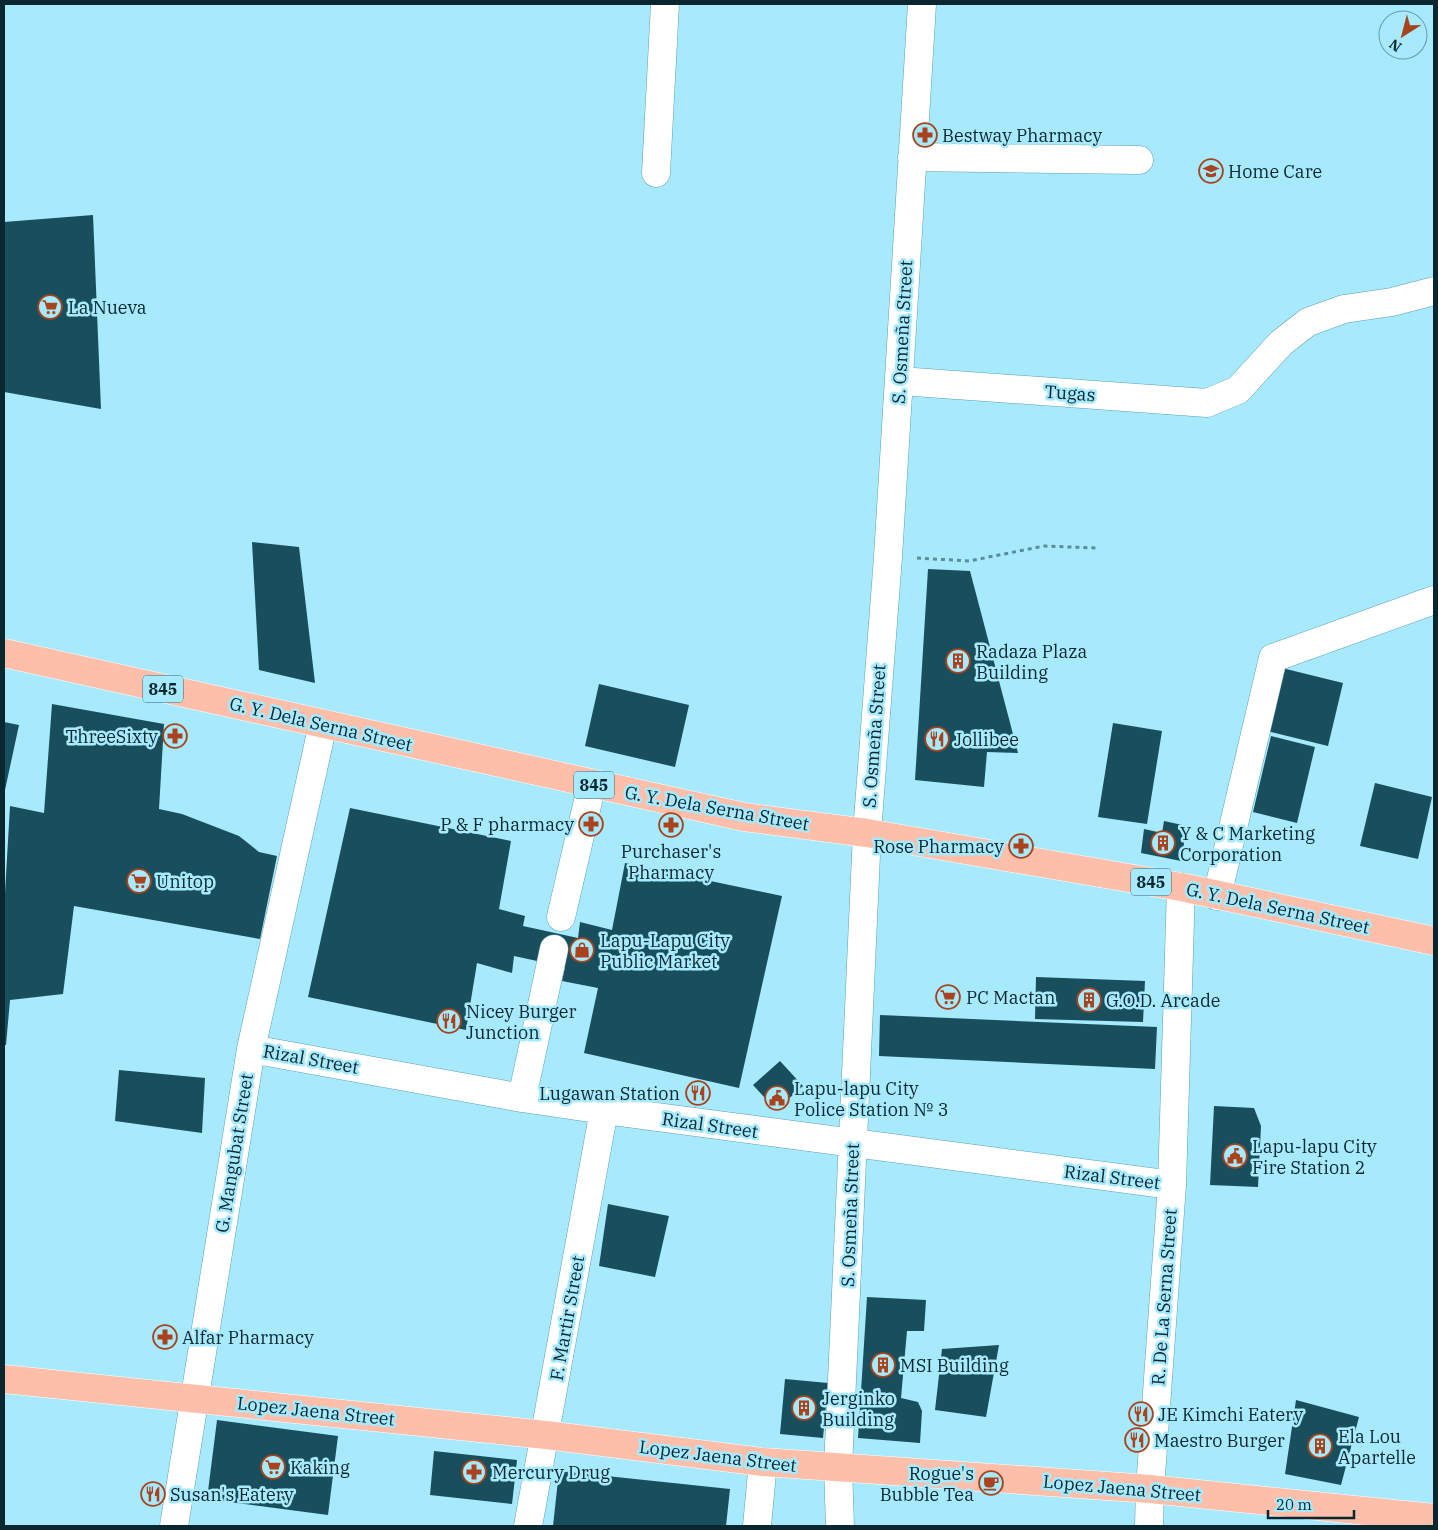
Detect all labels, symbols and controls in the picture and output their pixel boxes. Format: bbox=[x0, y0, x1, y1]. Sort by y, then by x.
north arrow bbox=[1378, 10, 1428, 60]
text: N bbox=[1386, 35, 1405, 56]
pharmacy icon: Bestway Pharmacy bbox=[912, 122, 938, 148]
place label: Bestway Pharmacy bbox=[942, 124, 1103, 147]
school or university icon: Home Care bbox=[1198, 158, 1224, 184]
place label: Home Care bbox=[1228, 160, 1322, 183]
street label: S. Osmeña Street bbox=[887, 259, 917, 405]
supermarket icon: La Nueva bbox=[37, 294, 63, 320]
place label: La Nueva bbox=[68, 296, 147, 319]
street label: Tugas bbox=[1044, 380, 1096, 406]
place label: Radaza Plaza Building bbox=[976, 640, 1087, 684]
building icon: Radaza Plaza Building bbox=[945, 648, 971, 674]
street label: S. Osmeña Street bbox=[858, 663, 890, 809]
road number: 845 bbox=[143, 676, 183, 702]
street label: G. Y. Dela Serna Street bbox=[227, 692, 415, 756]
pharmacy icon: ThreeSixty bbox=[162, 723, 188, 749]
place label: ThreeSixty bbox=[66, 725, 158, 748]
restaurant icon: Jollibee bbox=[924, 726, 950, 752]
place label: Jollibee bbox=[954, 728, 1019, 751]
road number: 845 bbox=[574, 772, 614, 798]
street label: G. Y. Dela Serna Street bbox=[623, 780, 811, 836]
pharmacy icon: P & F pharmacy bbox=[578, 811, 604, 837]
pharmacy icon: Purchaser's Pharmacy bbox=[658, 812, 684, 838]
place label: P & F pharmacy bbox=[440, 813, 574, 836]
place label: Y & C Marketing Corporation bbox=[1180, 822, 1315, 866]
building icon: Y & C Marketing Corporation bbox=[1150, 830, 1176, 856]
pharmacy icon: Rose Pharmacy bbox=[1008, 833, 1034, 859]
place label: Rose Pharmacy bbox=[873, 835, 1004, 858]
place label: Purchaser's Pharmacy bbox=[621, 840, 721, 884]
supermarket icon: Unitop bbox=[126, 868, 152, 894]
road number: 845 bbox=[1131, 869, 1171, 896]
place label: Unitop bbox=[156, 870, 214, 893]
street label: G. Y. Dela Serna Street bbox=[1184, 877, 1372, 939]
place label: Lapu-Lapu City Public Market bbox=[600, 929, 730, 973]
shop icon: Lapu-Lapu City Public Market bbox=[569, 937, 595, 963]
supermarket icon: PC Mactan bbox=[935, 984, 961, 1010]
place label: PC Mactan bbox=[966, 986, 1056, 1009]
building icon: G.O.D. Arcade bbox=[1076, 987, 1102, 1013]
place label: G.O.D. Arcade bbox=[1106, 989, 1221, 1012]
place label: Nicey Burger Junction bbox=[466, 1000, 576, 1044]
restaurant icon: Nicey Burger Junction bbox=[436, 1008, 462, 1034]
street label: Rizal Street bbox=[261, 1039, 361, 1079]
street label: G. Mangubat Street bbox=[210, 1072, 258, 1234]
place label: Lapu-lapu City Police Station № 3 bbox=[794, 1077, 949, 1121]
restaurant icon: Lugawan Station bbox=[685, 1080, 711, 1106]
place label: Lugawan Station bbox=[539, 1082, 680, 1105]
public building icon: Lapu-lapu City Police Station № 3 bbox=[764, 1085, 790, 1111]
street label: Rizal Street bbox=[660, 1107, 760, 1143]
place label: Lapu-lapu City Fire Station 2 bbox=[1252, 1135, 1377, 1179]
street label: S. Osmeña Street bbox=[836, 1143, 864, 1287]
public building icon: Lapu-lapu City Fire Station 2 bbox=[1222, 1143, 1248, 1169]
street label: Rizal Street bbox=[1063, 1160, 1161, 1194]
street label: R. De La Serna Street bbox=[1146, 1208, 1182, 1386]
street label: F. Martir Street bbox=[545, 1254, 589, 1382]
pharmacy icon: Alfar Pharmacy bbox=[152, 1324, 178, 1350]
place label: Alfar Pharmacy bbox=[182, 1326, 314, 1349]
building icon: MSI Building bbox=[870, 1352, 896, 1378]
place label: MSI Building bbox=[900, 1354, 1009, 1377]
place label: Jerginko Building bbox=[822, 1387, 895, 1431]
street label: Lopez Jaena Street bbox=[236, 1391, 396, 1431]
building icon: Jerginko Building bbox=[791, 1395, 817, 1421]
restaurant icon: JE Kimchi Eatery bbox=[1128, 1401, 1154, 1427]
place label: JE Kimchi Eatery bbox=[1158, 1403, 1304, 1426]
place label: Ela Lou Apartelle bbox=[1338, 1425, 1416, 1469]
restaurant icon: Maestro Burger bbox=[1124, 1427, 1150, 1453]
place label: Maestro Burger bbox=[1154, 1429, 1285, 1452]
building icon: Ela Lou Apartelle bbox=[1307, 1433, 1333, 1459]
street label: Lopez Jaena Street bbox=[638, 1435, 798, 1477]
supermarket icon: Kaking bbox=[260, 1454, 286, 1480]
place label: Kaking bbox=[290, 1456, 350, 1479]
pharmacy icon: Mercury Drug bbox=[461, 1459, 487, 1485]
place label: Mercury Drug bbox=[492, 1461, 610, 1484]
place label: Rogue's Bubble Tea bbox=[880, 1462, 974, 1506]
cafe icon: Rogue's Bubble Tea bbox=[978, 1470, 1004, 1496]
street label: Lopez Jaena Street bbox=[1042, 1470, 1202, 1506]
restaurant icon: Susan's Eatery bbox=[140, 1481, 166, 1507]
place label: Susan's Eatery bbox=[170, 1483, 294, 1506]
scale bar bbox=[1268, 1488, 1354, 1520]
text: 20 m bbox=[1276, 1495, 1312, 1514]

